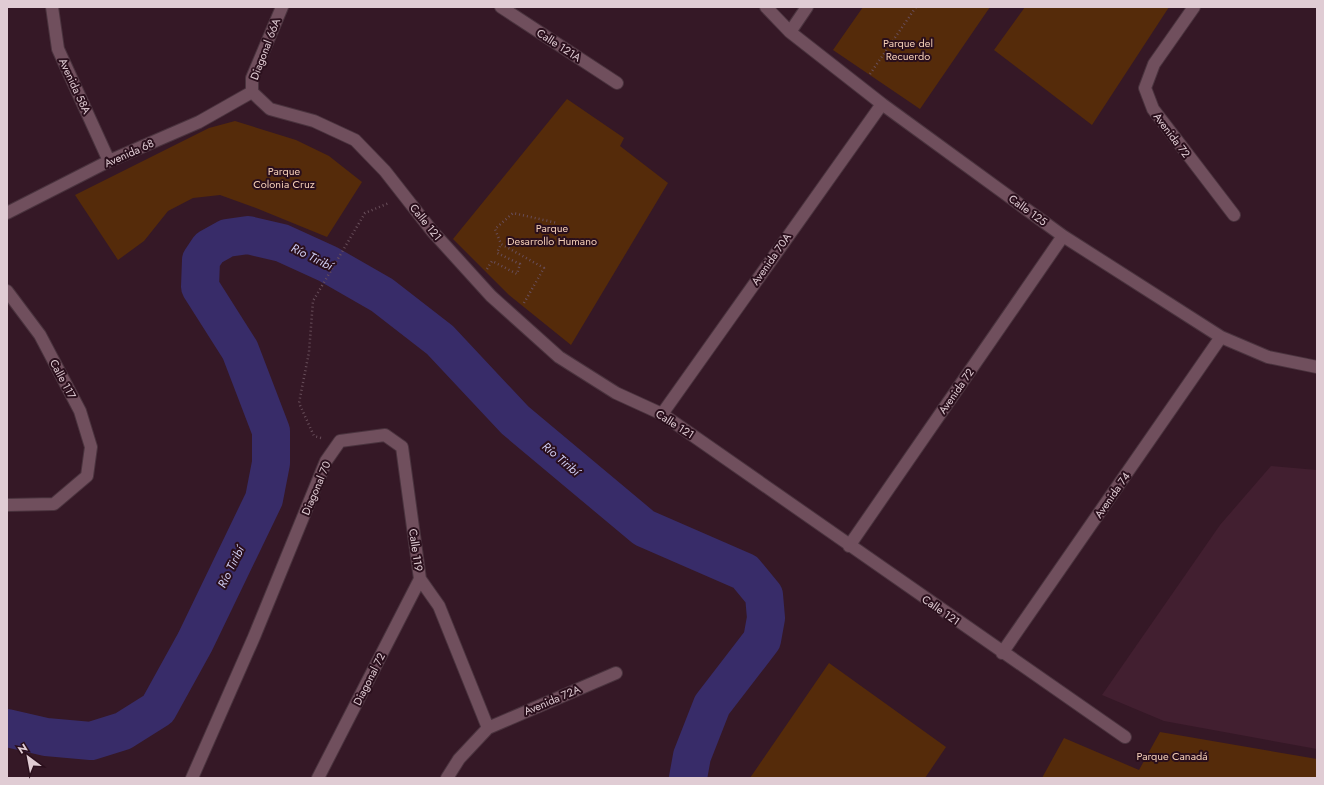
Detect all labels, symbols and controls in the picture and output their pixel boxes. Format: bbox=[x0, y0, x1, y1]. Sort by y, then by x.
street label: Diagonal 66A bbox=[246, 15, 284, 82]
street label: Calle 121A bbox=[534, 25, 585, 66]
park label: Parque del Recuerdo bbox=[883, 35, 933, 64]
street label: Avenida 58A bbox=[55, 55, 95, 117]
street label: Avenida 72 bbox=[1150, 109, 1194, 161]
street label: Avenida 68 bbox=[102, 135, 156, 171]
park label: Parque Colonia Cruz bbox=[253, 163, 315, 192]
street label: Calle 125 bbox=[1005, 191, 1051, 229]
street label: Calle 121 bbox=[406, 200, 446, 244]
park label: Parque Desarrollo Humano bbox=[507, 220, 597, 249]
street label: Avenida 70A bbox=[747, 229, 795, 288]
water label: Río Tiribí bbox=[288, 239, 338, 276]
street label: Calle 117 bbox=[46, 356, 80, 402]
street label: Avenida 72 bbox=[934, 365, 978, 417]
street label: Calle 121 bbox=[653, 406, 697, 442]
water label: Río Tiribí bbox=[538, 438, 585, 482]
street label: Diagonal 70 bbox=[297, 458, 335, 517]
street label: Avenida 74 bbox=[1090, 468, 1134, 521]
street label: Calle 119 bbox=[405, 528, 427, 572]
water label: Río Tiribí bbox=[213, 541, 250, 591]
street label: Calle 121 bbox=[919, 591, 963, 629]
street label: Diagonal 72 bbox=[349, 650, 389, 708]
street label: Avenida 72A bbox=[521, 681, 583, 719]
north arrow bbox=[8, 737, 48, 777]
text: N bbox=[15, 739, 31, 758]
park label: Parque Canadá bbox=[1136, 748, 1208, 764]

